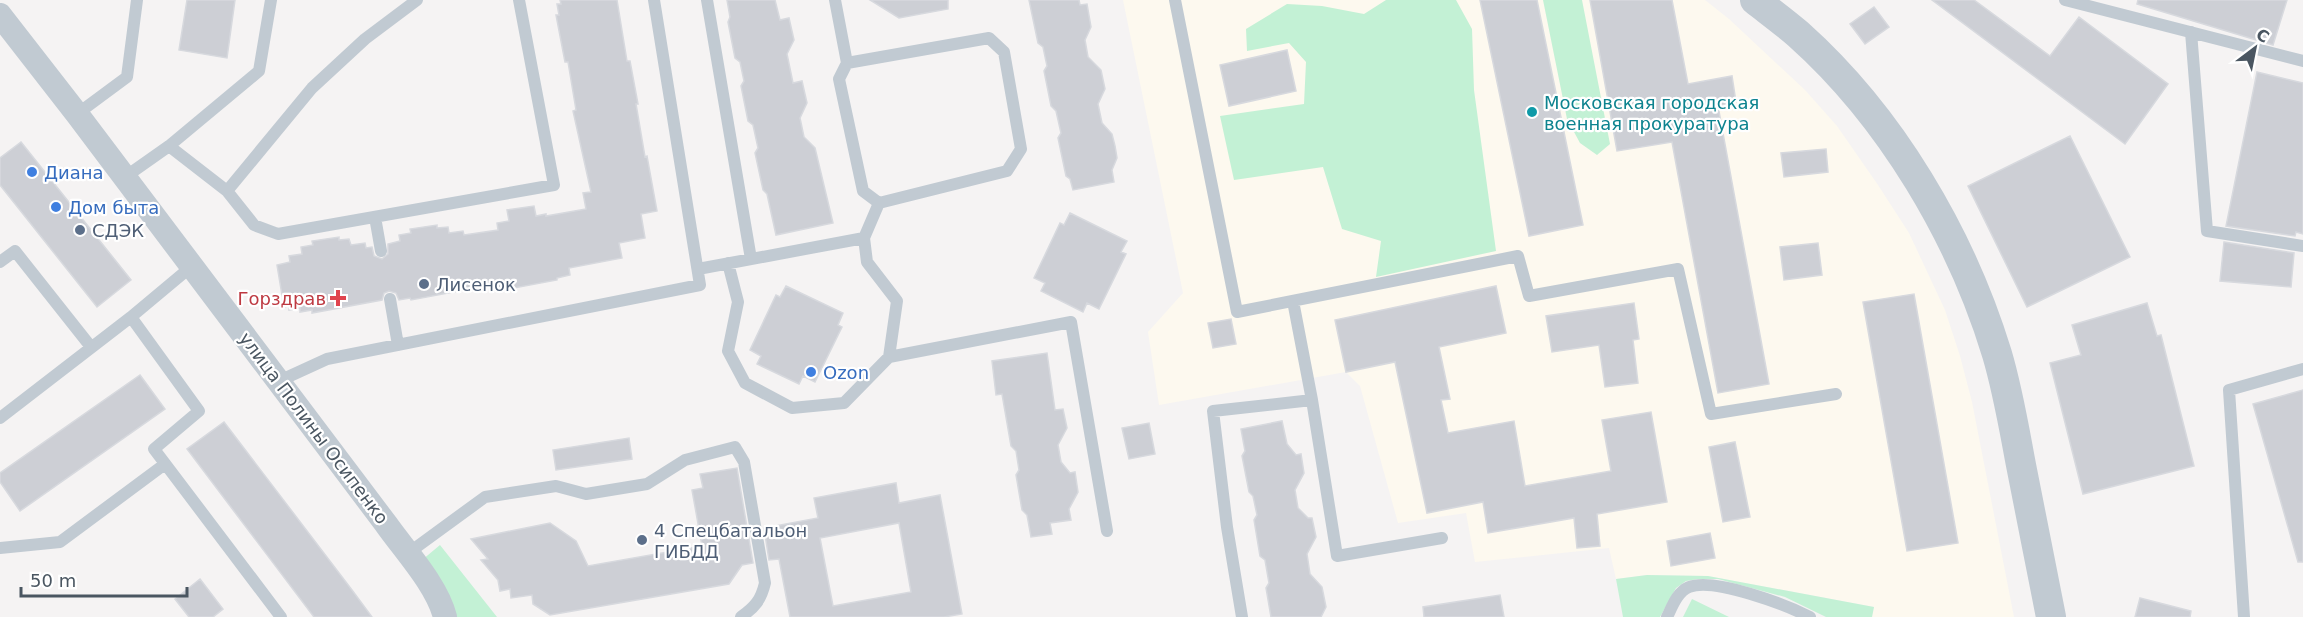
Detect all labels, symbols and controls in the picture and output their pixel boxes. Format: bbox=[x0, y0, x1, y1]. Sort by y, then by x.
north arrow bbox=[2225, 18, 2285, 78]
text: С bbox=[2253, 25, 2273, 47]
place label: Московская городская военная прокуратура bbox=[1544, 92, 1759, 134]
marker: Московская городская военная прокуратура bbox=[1525, 105, 1539, 119]
place label: Диана bbox=[44, 162, 104, 183]
marker: Диана bbox=[25, 165, 39, 179]
place label: Дом быта bbox=[68, 197, 159, 218]
marker: Дом быта bbox=[49, 200, 63, 214]
place label: СДЭК bbox=[92, 220, 144, 241]
marker: СДЭК bbox=[73, 223, 87, 237]
place label: Лисенок bbox=[436, 274, 516, 295]
marker: Лисенок bbox=[417, 277, 431, 291]
place label: Горздрав bbox=[238, 288, 326, 309]
marker: Горздрав bbox=[331, 291, 345, 305]
street label: улица Полины Осипенко bbox=[235, 328, 393, 528]
place label: Ozon bbox=[823, 362, 869, 383]
marker: Ozon bbox=[804, 365, 818, 379]
place label: 4 Спецбатальон ГИБДД bbox=[654, 520, 807, 562]
marker: 4 Спецбатальон ГИБДД bbox=[635, 533, 649, 547]
scale bar bbox=[21, 560, 188, 598]
text: 50 m bbox=[30, 570, 76, 591]

